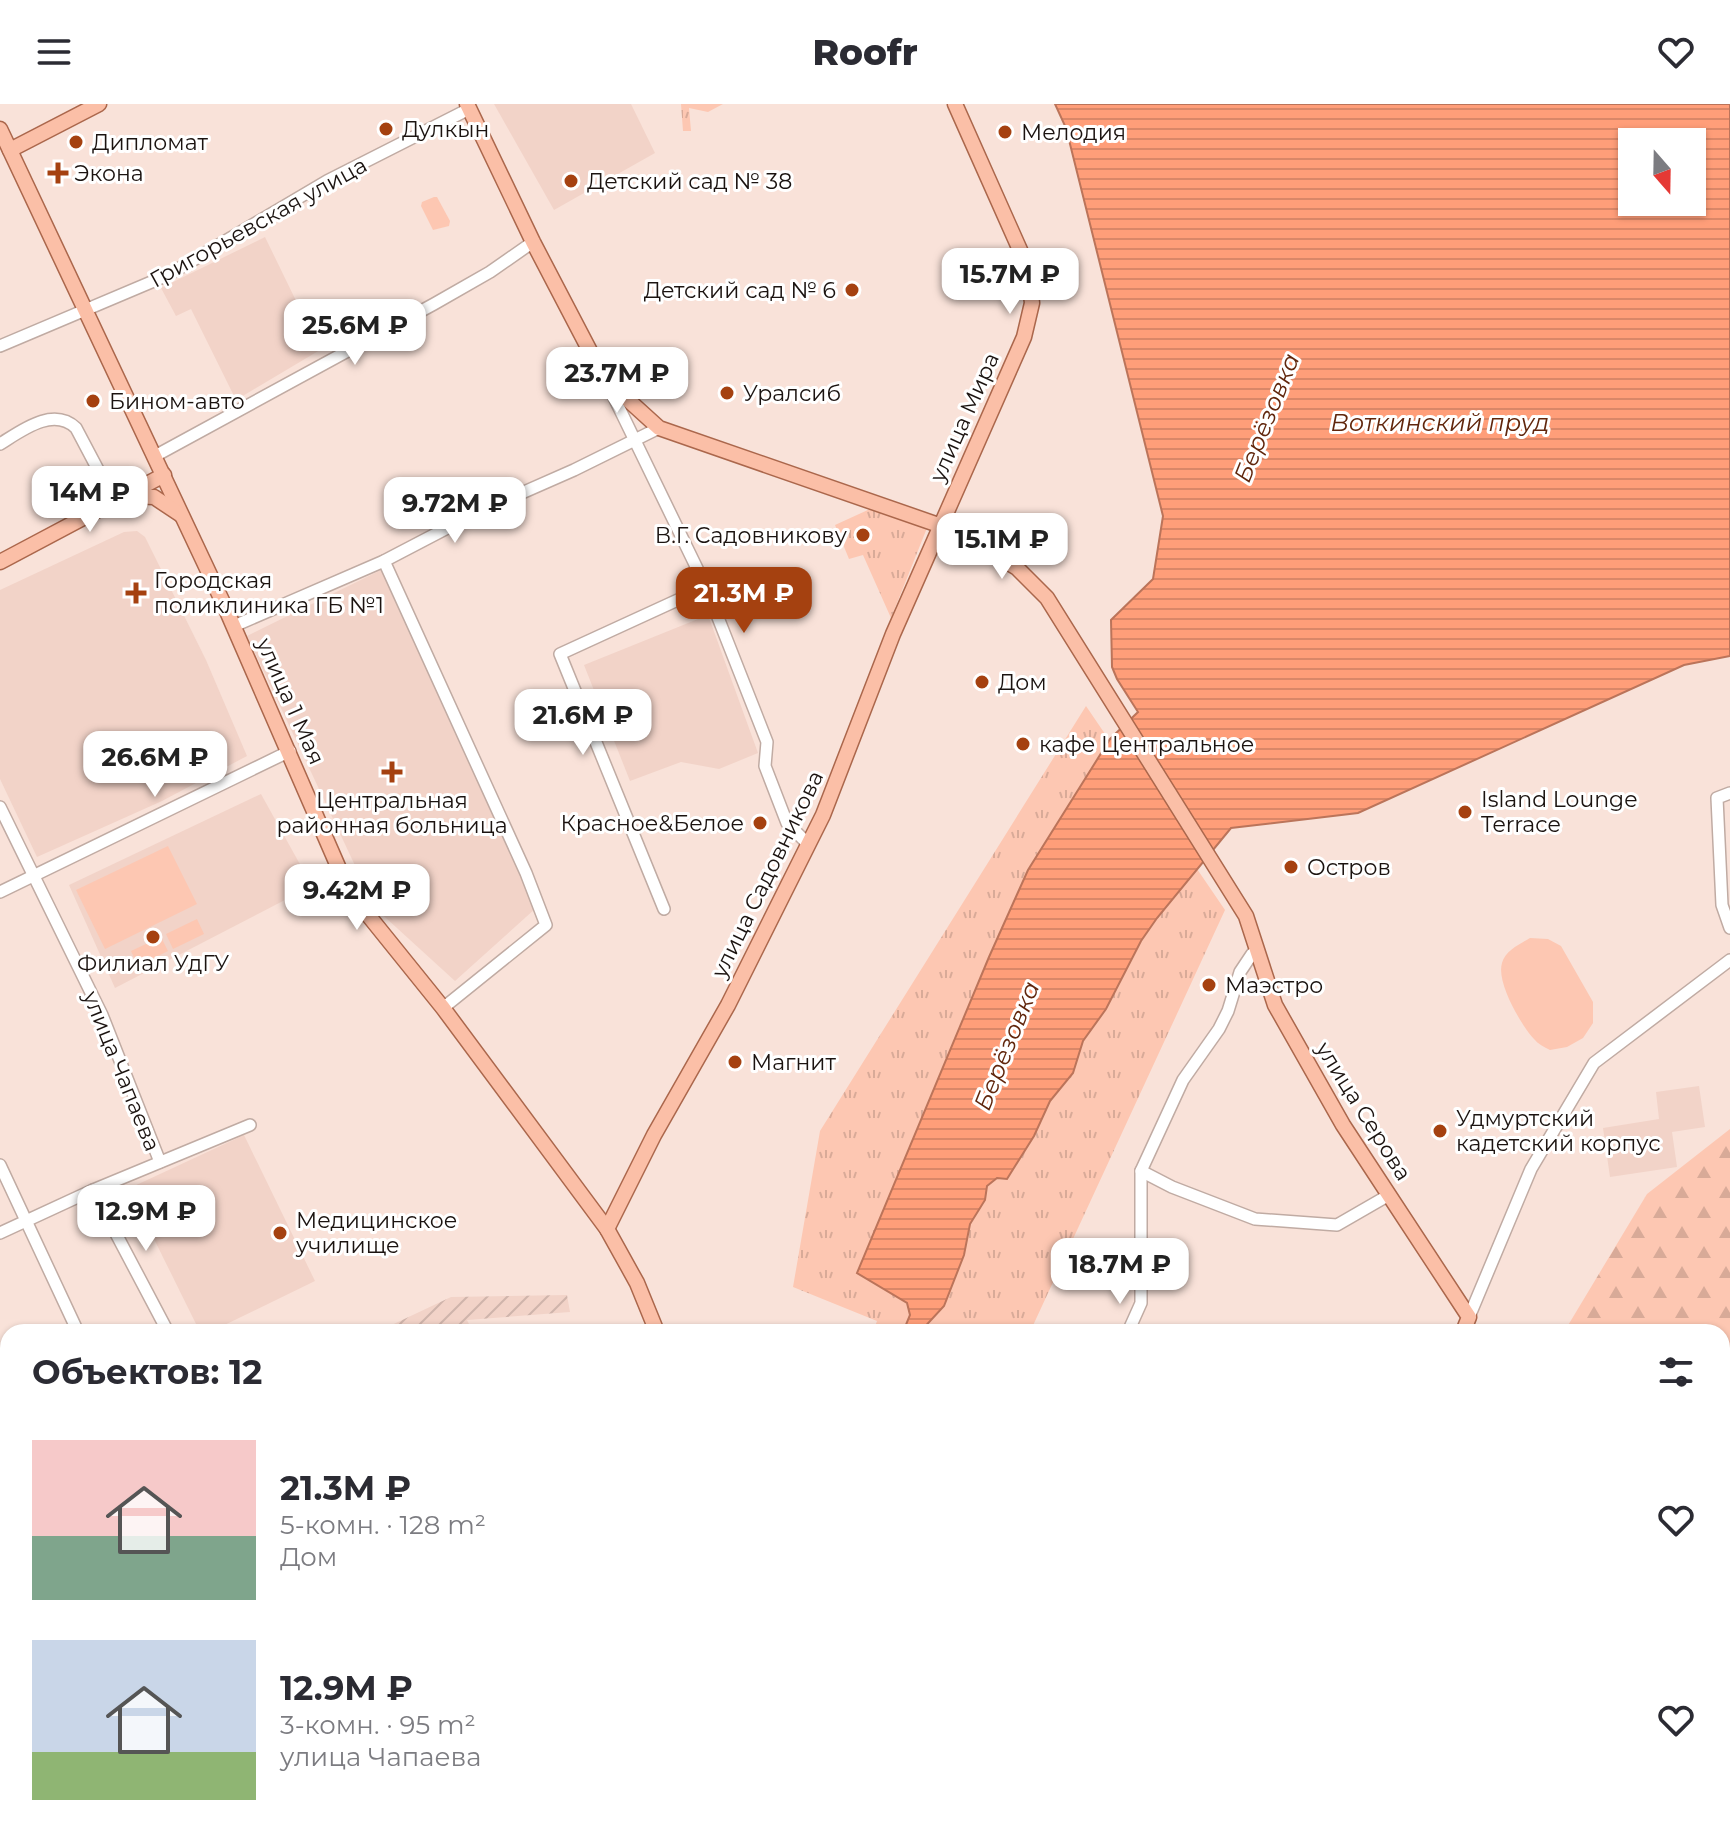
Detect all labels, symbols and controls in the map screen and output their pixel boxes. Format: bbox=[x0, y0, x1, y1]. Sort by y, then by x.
icon: menu bbox=[32, 30, 76, 74]
text: Roofr bbox=[812, 30, 918, 74]
icon: heart bbox=[1654, 30, 1698, 74]
place label: Дулкын bbox=[402, 116, 489, 143]
place label: Мелодия bbox=[1021, 119, 1126, 146]
marker: Дулкын bbox=[377, 120, 395, 138]
marker: Мелодия bbox=[996, 123, 1014, 141]
north arrow bbox=[1618, 128, 1706, 216]
map controls bbox=[1618, 128, 1706, 216]
place label: Дипломат bbox=[92, 129, 209, 156]
marker: Дипломат bbox=[67, 133, 85, 151]
street label: Григорьевская улица bbox=[145, 151, 372, 293]
place label: Экона bbox=[74, 160, 144, 187]
marker: Экона bbox=[49, 164, 67, 182]
place label: Детский сад № 38 bbox=[587, 168, 792, 195]
marker: Детский сад № 38 bbox=[562, 172, 580, 190]
pin: 15.7M ₽ bbox=[936, 248, 1084, 316]
text: 15.7M ₽ bbox=[960, 258, 1060, 290]
place label: Детский сад № 6 bbox=[644, 277, 836, 304]
marker: Детский сад № 6 bbox=[843, 281, 861, 299]
pin: 25.6M ₽ bbox=[281, 299, 429, 367]
text: 25.6M ₽ bbox=[302, 309, 408, 341]
pin: 23.7M ₽ bbox=[543, 347, 691, 415]
street label: улица Мира bbox=[924, 348, 1005, 487]
water label: Берёзовка bbox=[1228, 349, 1306, 487]
text: 23.7M ₽ bbox=[564, 357, 670, 389]
place label: Уралсиб bbox=[743, 380, 841, 407]
marker: Уралсиб bbox=[718, 384, 736, 402]
place label: Бином-авто bbox=[109, 388, 245, 415]
marker: Бином-авто bbox=[84, 392, 102, 410]
water label: Воткинский пруд bbox=[1331, 408, 1549, 437]
pin: 14M ₽ bbox=[34, 466, 146, 534]
text: 14M ₽ bbox=[50, 476, 130, 508]
pin: 9.72M ₽ bbox=[381, 477, 529, 545]
text: 9.72M ₽ bbox=[402, 487, 508, 519]
pin: 15.1M ₽ bbox=[928, 513, 1076, 581]
place label: В.Г. Садовникову bbox=[655, 522, 848, 549]
text: 15.1M ₽ bbox=[955, 523, 1049, 555]
marker: В.Г. Садовникову bbox=[854, 526, 872, 544]
place label: Городская поликлиника ГБ №1 bbox=[154, 567, 384, 619]
pin: 21.3M ₽ bbox=[670, 567, 818, 635]
text: 21.3M ₽ bbox=[694, 577, 794, 609]
marker: Городская поликлиника ГБ №1 bbox=[125, 582, 147, 604]
street label: улица 1 Мая bbox=[250, 633, 330, 769]
place label: Дом bbox=[998, 669, 1047, 696]
marker: Дом bbox=[973, 673, 991, 691]
pin: 21.6M ₽ bbox=[509, 689, 657, 757]
text: 21.6M ₽ bbox=[533, 699, 633, 731]
pin: 26.6M ₽ bbox=[81, 731, 229, 799]
place label: кафе Центральное bbox=[1039, 731, 1254, 758]
marker: кафе Центральное bbox=[1014, 735, 1032, 753]
text: 26.6M ₽ bbox=[101, 741, 209, 773]
marker: Центральная районная больница bbox=[381, 761, 403, 783]
street label: улица Садовникова bbox=[705, 766, 829, 983]
place label: Island Lounge Terrace bbox=[1481, 786, 1637, 838]
place label: Центральная районная больница bbox=[276, 787, 508, 839]
marker: Island Lounge Terrace bbox=[1456, 803, 1474, 821]
place label: Красное&Белое bbox=[561, 810, 744, 837]
marker: Красное&Белое bbox=[751, 814, 769, 832]
place label: Остров bbox=[1307, 854, 1391, 881]
marker: Остров bbox=[1282, 858, 1300, 876]
pin: 9.42M ₽ bbox=[283, 864, 431, 932]
text: 9.42M ₽ bbox=[303, 874, 411, 906]
marker: Филиал УдГУ bbox=[144, 928, 162, 946]
place label: Филиал УдГУ bbox=[77, 950, 229, 977]
place label: Маэстро bbox=[1225, 972, 1323, 999]
marker: Маэстро bbox=[1200, 976, 1218, 994]
water label: Берёзовка bbox=[968, 977, 1046, 1115]
street label: улица Чапаева bbox=[77, 986, 166, 1155]
street label: улица Серова bbox=[1310, 1036, 1417, 1186]
place label: Магнит bbox=[751, 1049, 836, 1076]
marker: Магнит bbox=[726, 1053, 744, 1071]
place label: Удмуртский кадетский корпус bbox=[1456, 1105, 1661, 1157]
marker: Удмуртский кадетский корпус bbox=[1431, 1122, 1449, 1140]
pin: 12.9M ₽ bbox=[72, 1185, 220, 1253]
text: 12.9M ₽ bbox=[95, 1195, 197, 1227]
place label: Медицинское училище bbox=[295, 1207, 457, 1259]
marker: Медицинское училище bbox=[271, 1224, 289, 1242]
pin: 18.7M ₽ bbox=[1046, 1238, 1194, 1306]
text: 18.7M ₽ bbox=[1069, 1248, 1171, 1280]
icon: filters bbox=[1654, 1350, 1698, 1394]
text: Объектов: 12 bbox=[32, 1351, 262, 1393]
text: 21.3M ₽ bbox=[280, 1467, 411, 1509]
icon: home bbox=[96, 1472, 192, 1568]
icon: heart bbox=[1654, 1498, 1698, 1542]
text: 5-комн. · 128 m² bbox=[280, 1509, 486, 1541]
text: Дом bbox=[280, 1541, 337, 1573]
text: 12.9M ₽ bbox=[280, 1667, 413, 1709]
icon: home bbox=[96, 1672, 192, 1768]
icon: heart bbox=[1654, 1698, 1698, 1742]
text: 3-комн. · 95 m² bbox=[280, 1709, 476, 1741]
text: улица Чапаева bbox=[280, 1741, 481, 1773]

